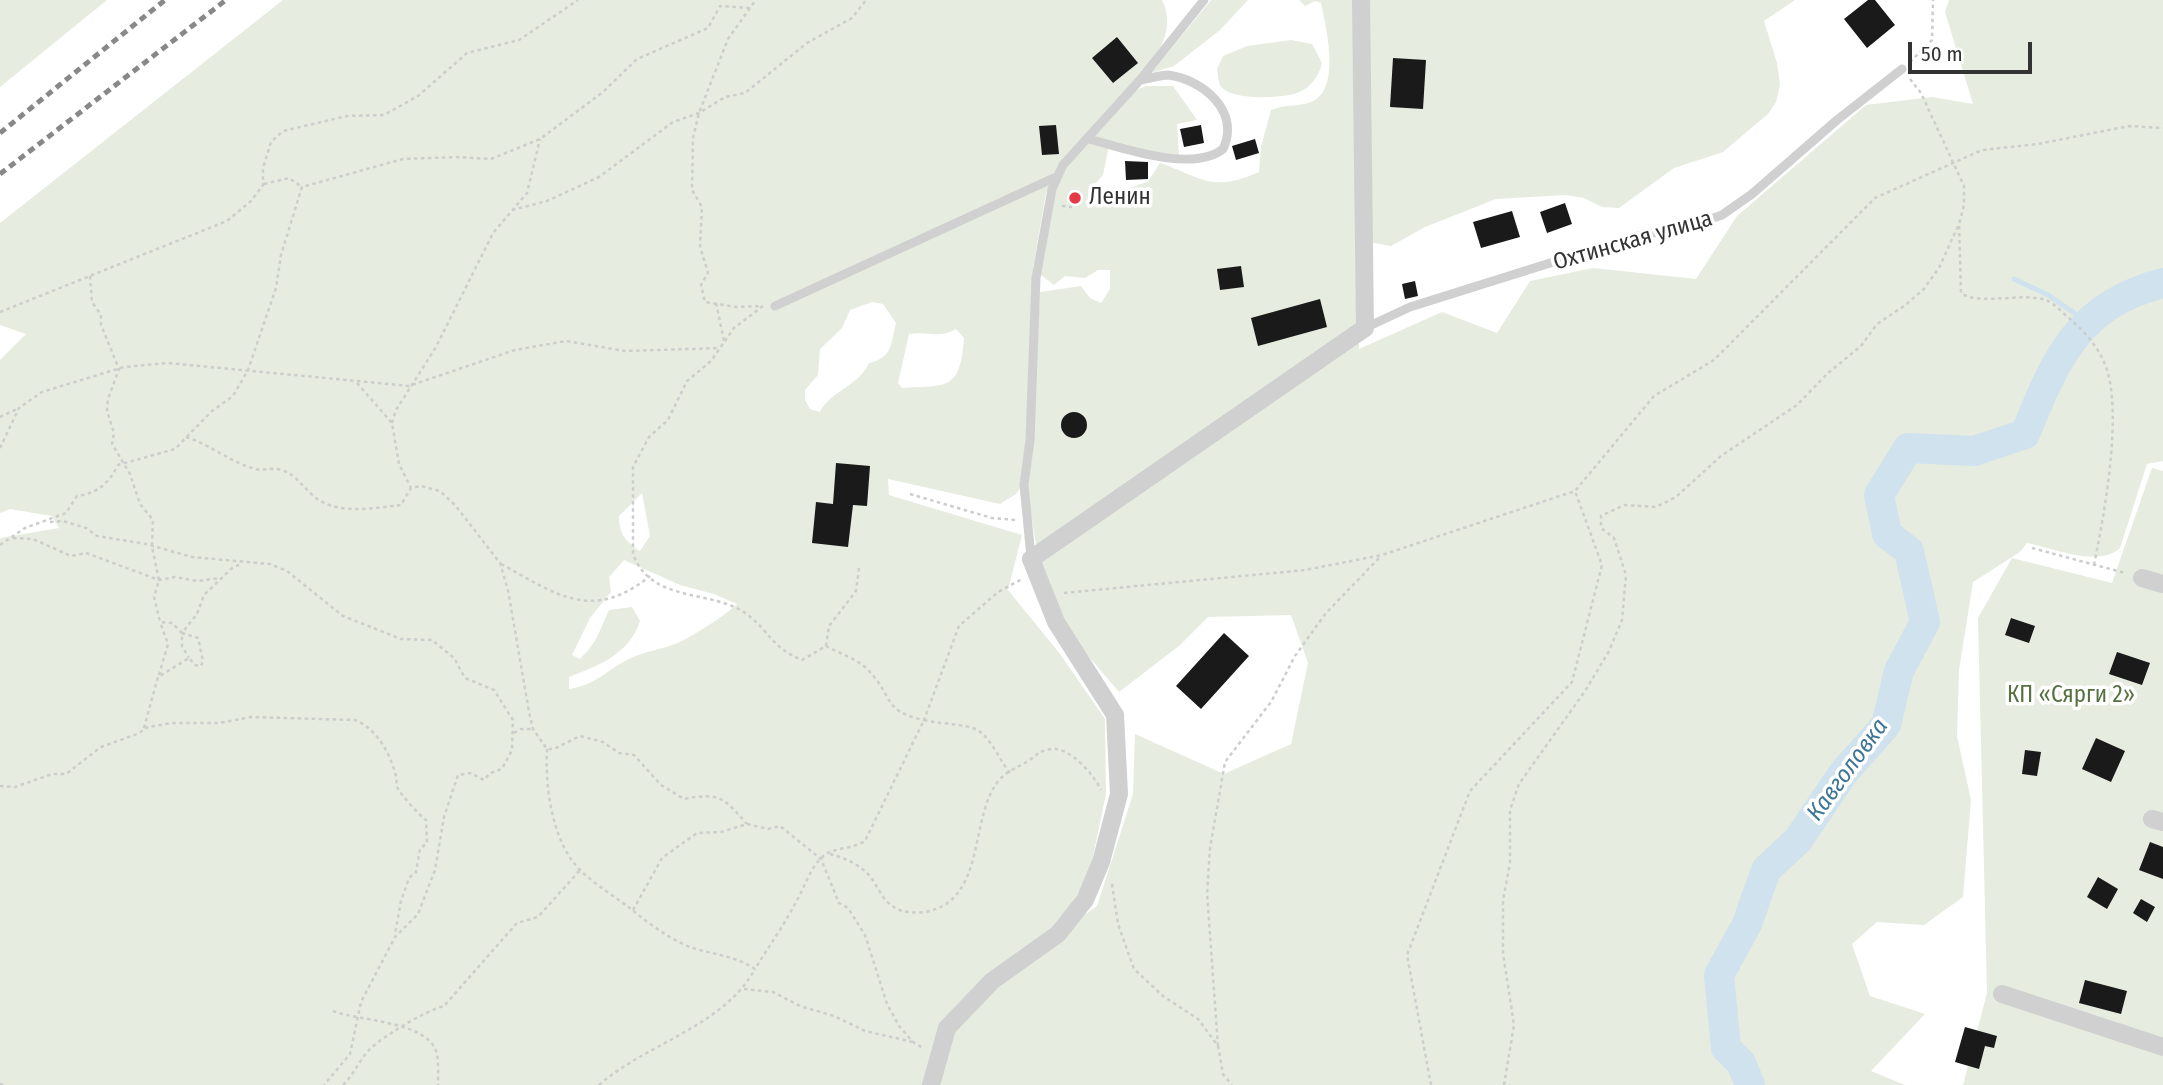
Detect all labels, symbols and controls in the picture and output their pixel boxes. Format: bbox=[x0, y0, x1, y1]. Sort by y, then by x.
scale bar bbox=[1911, 28, 2035, 72]
text: 50 m bbox=[1921, 41, 1963, 67]
place label: Ленин bbox=[1089, 184, 1151, 212]
marker: Ленин bbox=[1067, 190, 1083, 206]
street label: Охтинская улица bbox=[1550, 205, 1716, 277]
park label: КП «Сярги 2» bbox=[2007, 682, 2135, 710]
water label: Кавголовка bbox=[1801, 713, 1895, 827]

